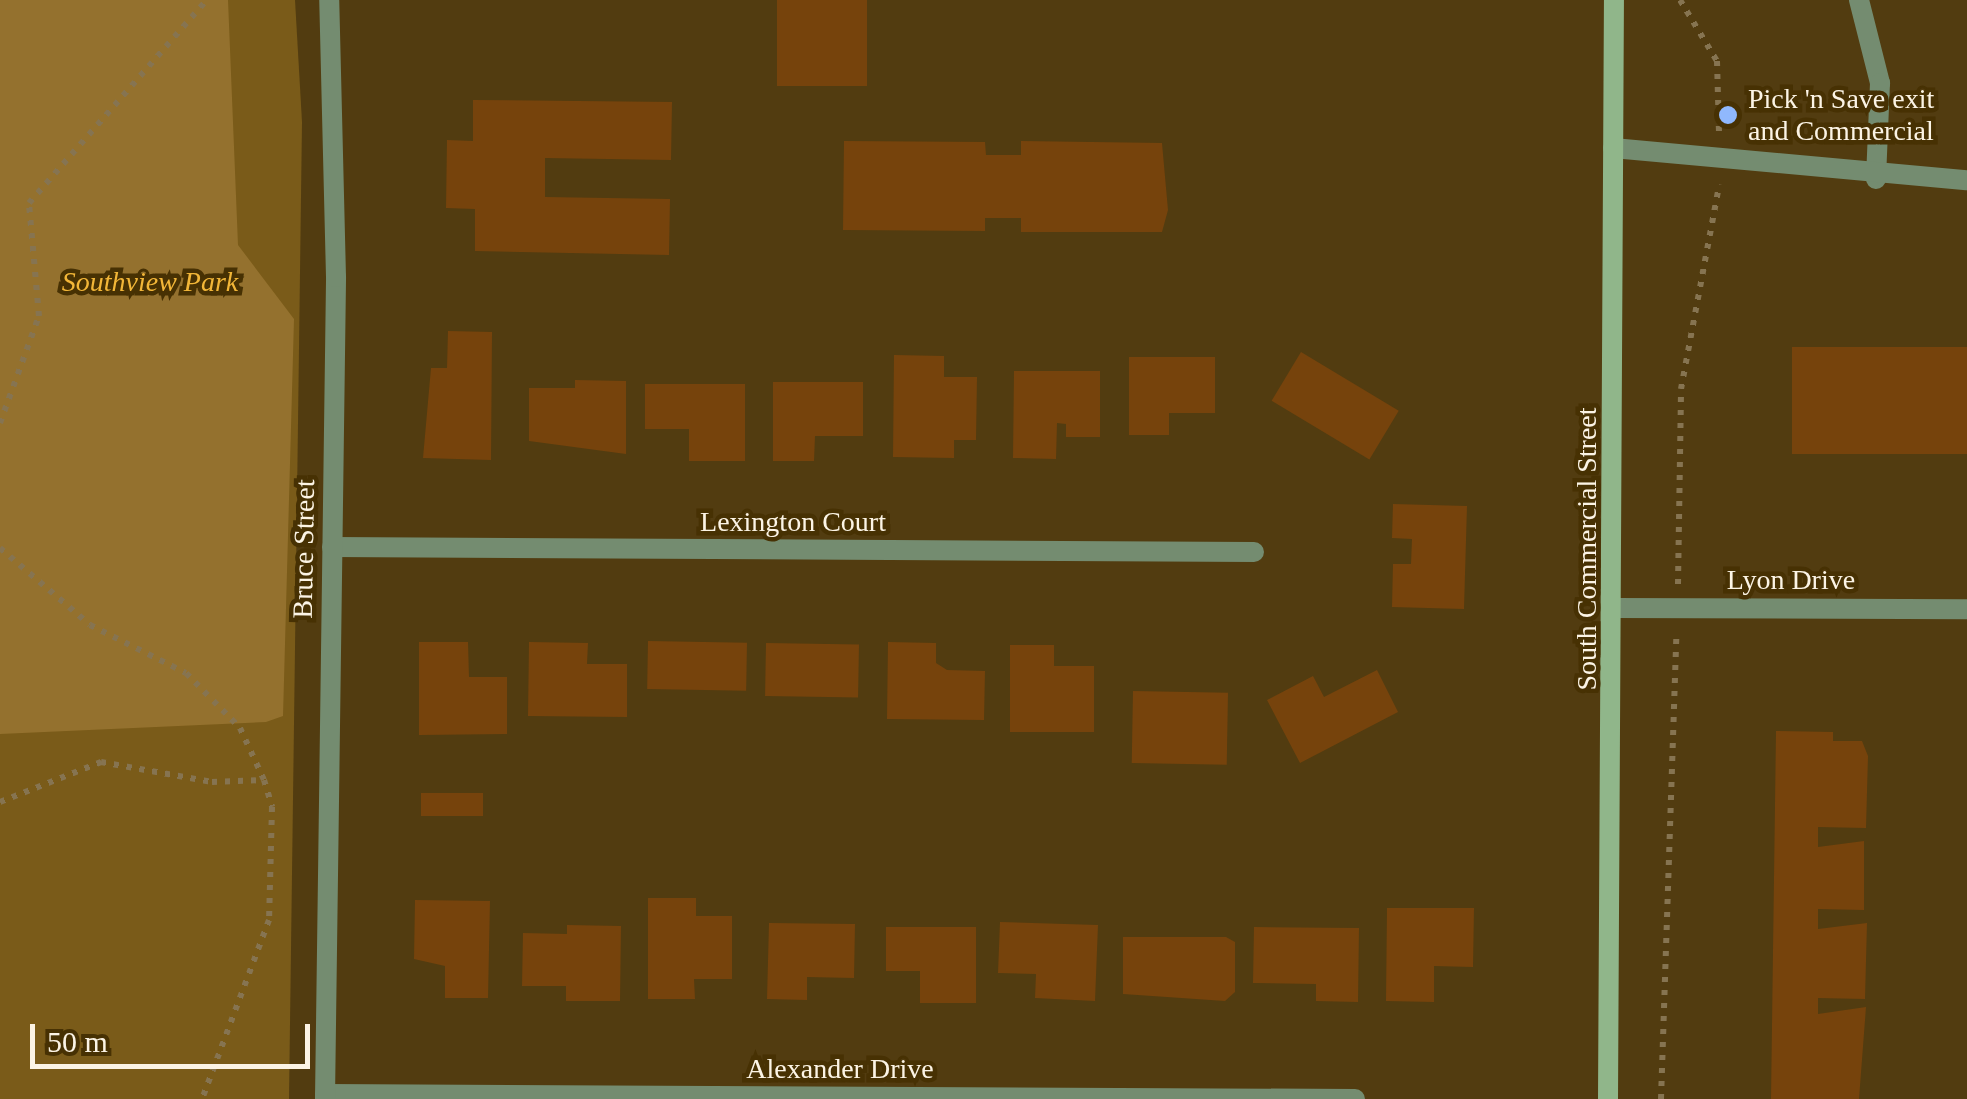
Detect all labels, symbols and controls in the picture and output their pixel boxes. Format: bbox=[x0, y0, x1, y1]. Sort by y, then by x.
place label: Pick 'n Save exit and Commercial bbox=[1748, 82, 1934, 148]
marker: Pick 'n Save exit and Commercial bbox=[1717, 104, 1739, 126]
park label: Southview Park bbox=[62, 265, 238, 299]
street label: South Commercial Street bbox=[1570, 407, 1604, 691]
street label: Bruce Street bbox=[286, 479, 322, 619]
street label: Lexington Court bbox=[700, 505, 886, 539]
street label: Lyon Drive bbox=[1727, 563, 1855, 597]
scale bar bbox=[35, 1004, 315, 1066]
text: 50 m bbox=[47, 1025, 108, 1058]
street label: Alexander Drive bbox=[746, 1052, 934, 1086]

